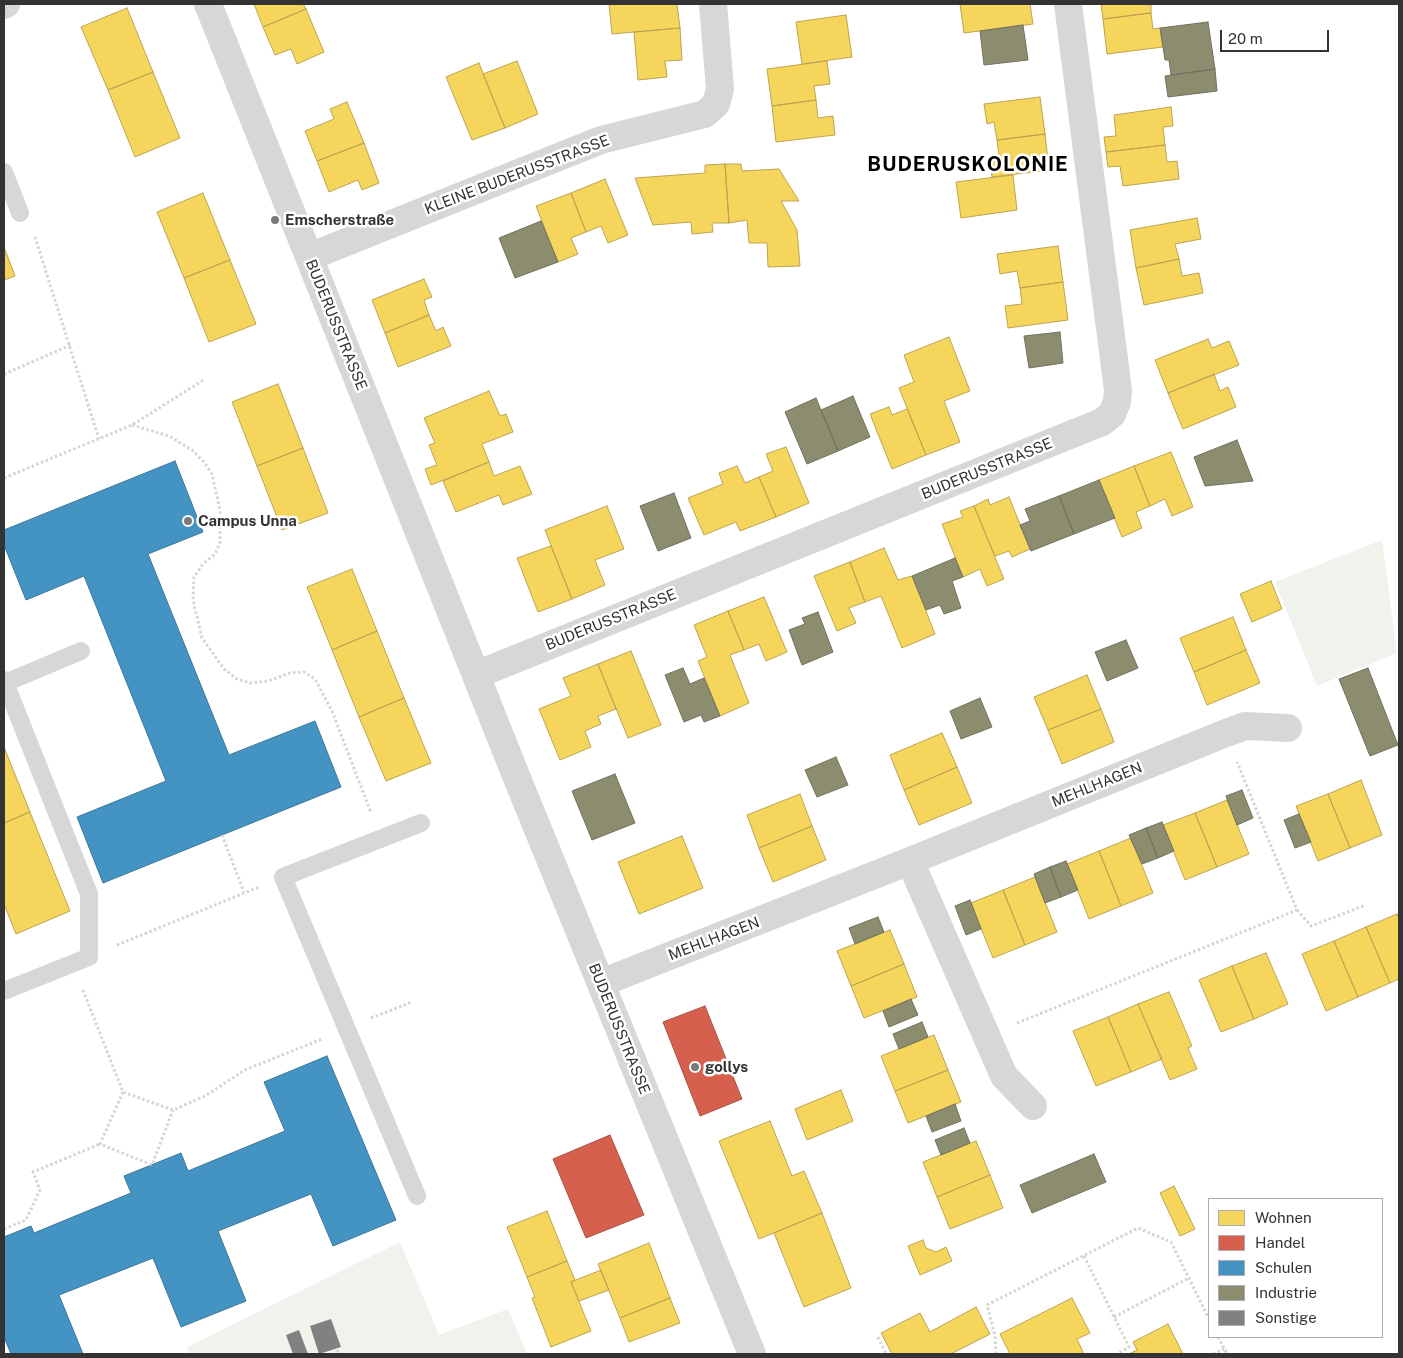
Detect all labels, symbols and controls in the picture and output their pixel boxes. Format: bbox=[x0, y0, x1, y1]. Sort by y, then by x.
scale bar bbox=[1223, 20, 1332, 52]
text: 20 m bbox=[1228, 30, 1263, 47]
street label: KLEINE BUDERUSSTRASSE bbox=[422, 131, 612, 219]
district label: BUDERUSKOLONIE bbox=[866, 153, 1070, 177]
place label: Emscherstraße bbox=[285, 211, 394, 229]
marker: Emscherstraße bbox=[269, 214, 281, 226]
street label: BUDERUSSTRASSE bbox=[301, 257, 371, 393]
street label: BUDERUSSTRASSE bbox=[919, 434, 1055, 504]
place label: Campus Unna bbox=[198, 512, 297, 530]
marker: Campus Unna bbox=[182, 515, 194, 527]
street label: BUDERUSSTRASSE bbox=[543, 585, 679, 655]
street label: MEHLHAGEN bbox=[1049, 759, 1145, 811]
street label: MEHLHAGEN bbox=[666, 913, 762, 965]
street label: BUDERUSSTRASSE bbox=[584, 961, 654, 1097]
place label: gollys bbox=[705, 1058, 748, 1076]
marker: gollys bbox=[689, 1061, 701, 1073]
legend bbox=[1208, 1198, 1383, 1338]
text: Wohnen bbox=[1255, 1209, 1312, 1226]
text: Handel bbox=[1255, 1234, 1305, 1251]
text: Schulen bbox=[1255, 1259, 1312, 1276]
text: Industrie bbox=[1255, 1284, 1317, 1301]
text: Sonstige bbox=[1255, 1309, 1317, 1326]

